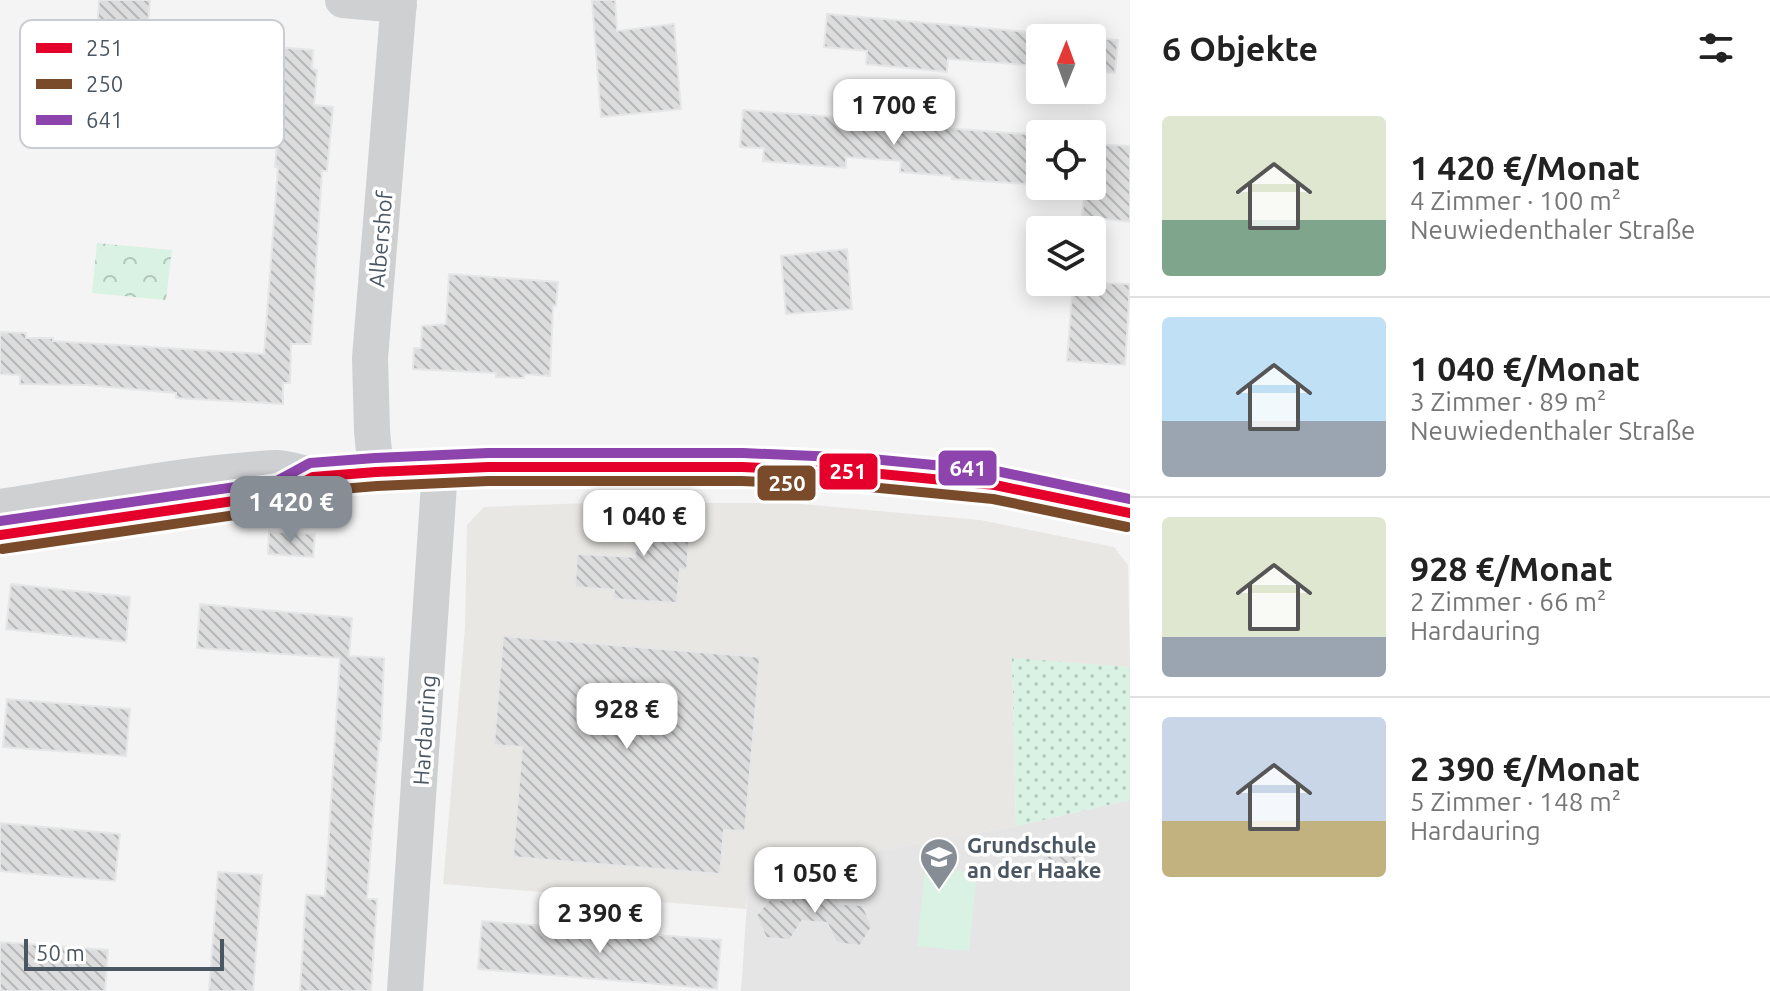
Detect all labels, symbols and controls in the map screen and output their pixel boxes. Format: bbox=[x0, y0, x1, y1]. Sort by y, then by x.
legend bbox=[20, 20, 284, 148]
north arrow bbox=[1026, 24, 1106, 104]
map controls bbox=[1026, 24, 1106, 296]
icon: filters bbox=[1694, 26, 1738, 70]
text: 6 Objekte bbox=[1162, 29, 1318, 67]
text: 251 bbox=[86, 35, 123, 60]
text: 250 bbox=[86, 71, 123, 96]
pin: 1 700 € bbox=[820, 79, 968, 147]
text: 1 700 € bbox=[851, 90, 937, 119]
text: 641 bbox=[86, 107, 123, 132]
button: locate bbox=[1026, 120, 1106, 200]
icon: home bbox=[1226, 148, 1322, 244]
text: 1 420 €/Monat bbox=[1410, 148, 1640, 186]
text: 4 Zimmer · 100 m² bbox=[1410, 186, 1621, 215]
street label: Albershof bbox=[363, 189, 397, 288]
text: Neuwiedenthaler Straße bbox=[1410, 215, 1695, 244]
button: layers bbox=[1026, 216, 1106, 296]
icon: home bbox=[1226, 349, 1322, 445]
text: 1 040 €/Monat bbox=[1410, 349, 1640, 387]
text: 3 Zimmer · 89 m² bbox=[1410, 387, 1606, 416]
text: Neuwiedenthaler Straße bbox=[1410, 416, 1695, 445]
line badge: 641 bbox=[937, 449, 998, 487]
line badge: 251 bbox=[818, 452, 879, 491]
text: 641 bbox=[949, 455, 987, 480]
text: 251 bbox=[829, 458, 867, 483]
line badge: 250 bbox=[756, 464, 817, 502]
text: 250 bbox=[768, 470, 806, 495]
pin: 1 420 € bbox=[217, 476, 365, 544]
text: 1 420 € bbox=[248, 487, 334, 516]
pin: 1 040 € bbox=[570, 490, 718, 558]
text: 1 040 € bbox=[601, 501, 687, 530]
icon: home bbox=[1226, 549, 1322, 645]
text: 928 €/Monat bbox=[1410, 549, 1613, 587]
text: 2 Zimmer · 66 m² bbox=[1410, 587, 1606, 616]
text: Hardauring bbox=[1410, 616, 1541, 645]
street label: Hardauring bbox=[408, 674, 440, 786]
pin: 928 € bbox=[571, 683, 683, 751]
text: 928 € bbox=[595, 694, 659, 723]
icon: home bbox=[1226, 749, 1322, 845]
text: 2 390 €/Monat bbox=[1410, 749, 1640, 787]
text: 5 Zimmer · 148 m² bbox=[1410, 787, 1621, 816]
text: Hardauring bbox=[1410, 816, 1541, 845]
place label: Grundschule an der Haake bbox=[967, 832, 1101, 882]
school or university icon: Grundschule an der Haake bbox=[918, 836, 960, 891]
pin: 1 050 € bbox=[741, 847, 889, 915]
text: 1 050 € bbox=[772, 858, 858, 887]
pin: 2 390 € bbox=[526, 887, 674, 955]
text: 2 390 € bbox=[557, 898, 643, 927]
scale bar bbox=[24, 935, 224, 971]
text: 50 m bbox=[36, 940, 85, 965]

